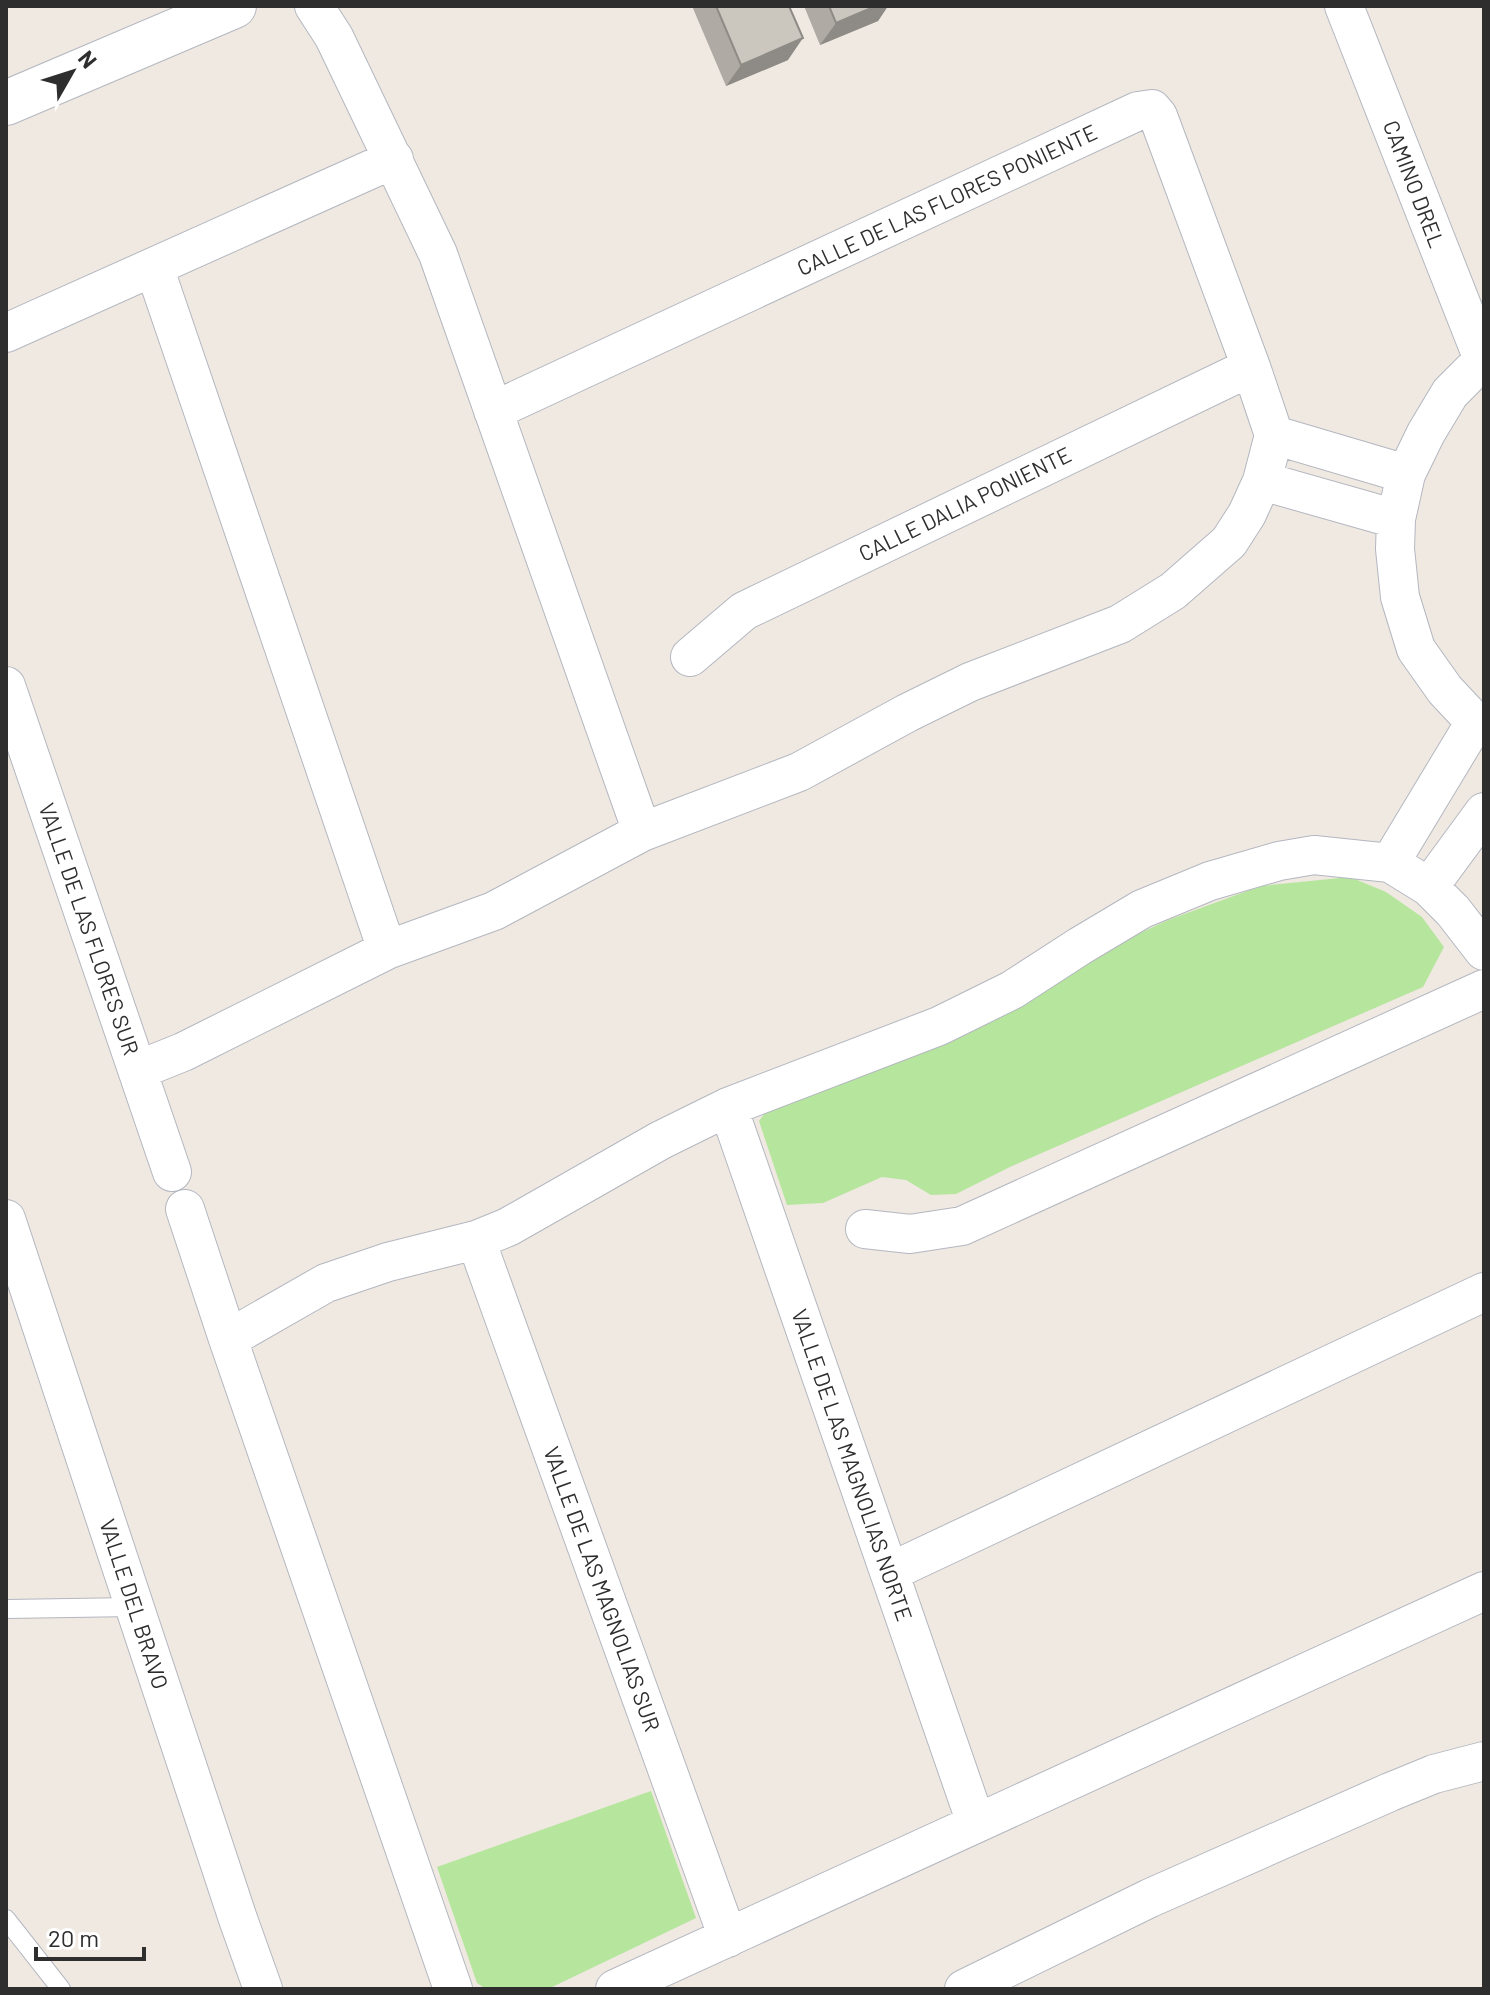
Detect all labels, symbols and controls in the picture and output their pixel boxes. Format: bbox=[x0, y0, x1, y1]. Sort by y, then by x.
north arrow bbox=[32, 32, 112, 112]
text: N bbox=[74, 45, 103, 73]
street label: CAMINO DREL bbox=[1379, 116, 1451, 251]
street label: CALLE DE LAS FLORES PONIENTE bbox=[793, 118, 1101, 280]
street label: CALLE DALIA PONIENTE bbox=[854, 440, 1075, 566]
street label: VALLE DE LAS FLORES SUR bbox=[35, 799, 145, 1058]
street label: VALLE DE LAS MAGNOLIAS NORTE bbox=[787, 1305, 919, 1624]
street label: VALLE DE LAS MAGNOLIAS SUR bbox=[539, 1443, 667, 1735]
street label: VALLE DEL BRAVO bbox=[95, 1515, 175, 1692]
scale bar bbox=[36, 1911, 144, 1961]
text: 20 m bbox=[48, 1923, 99, 1952]

